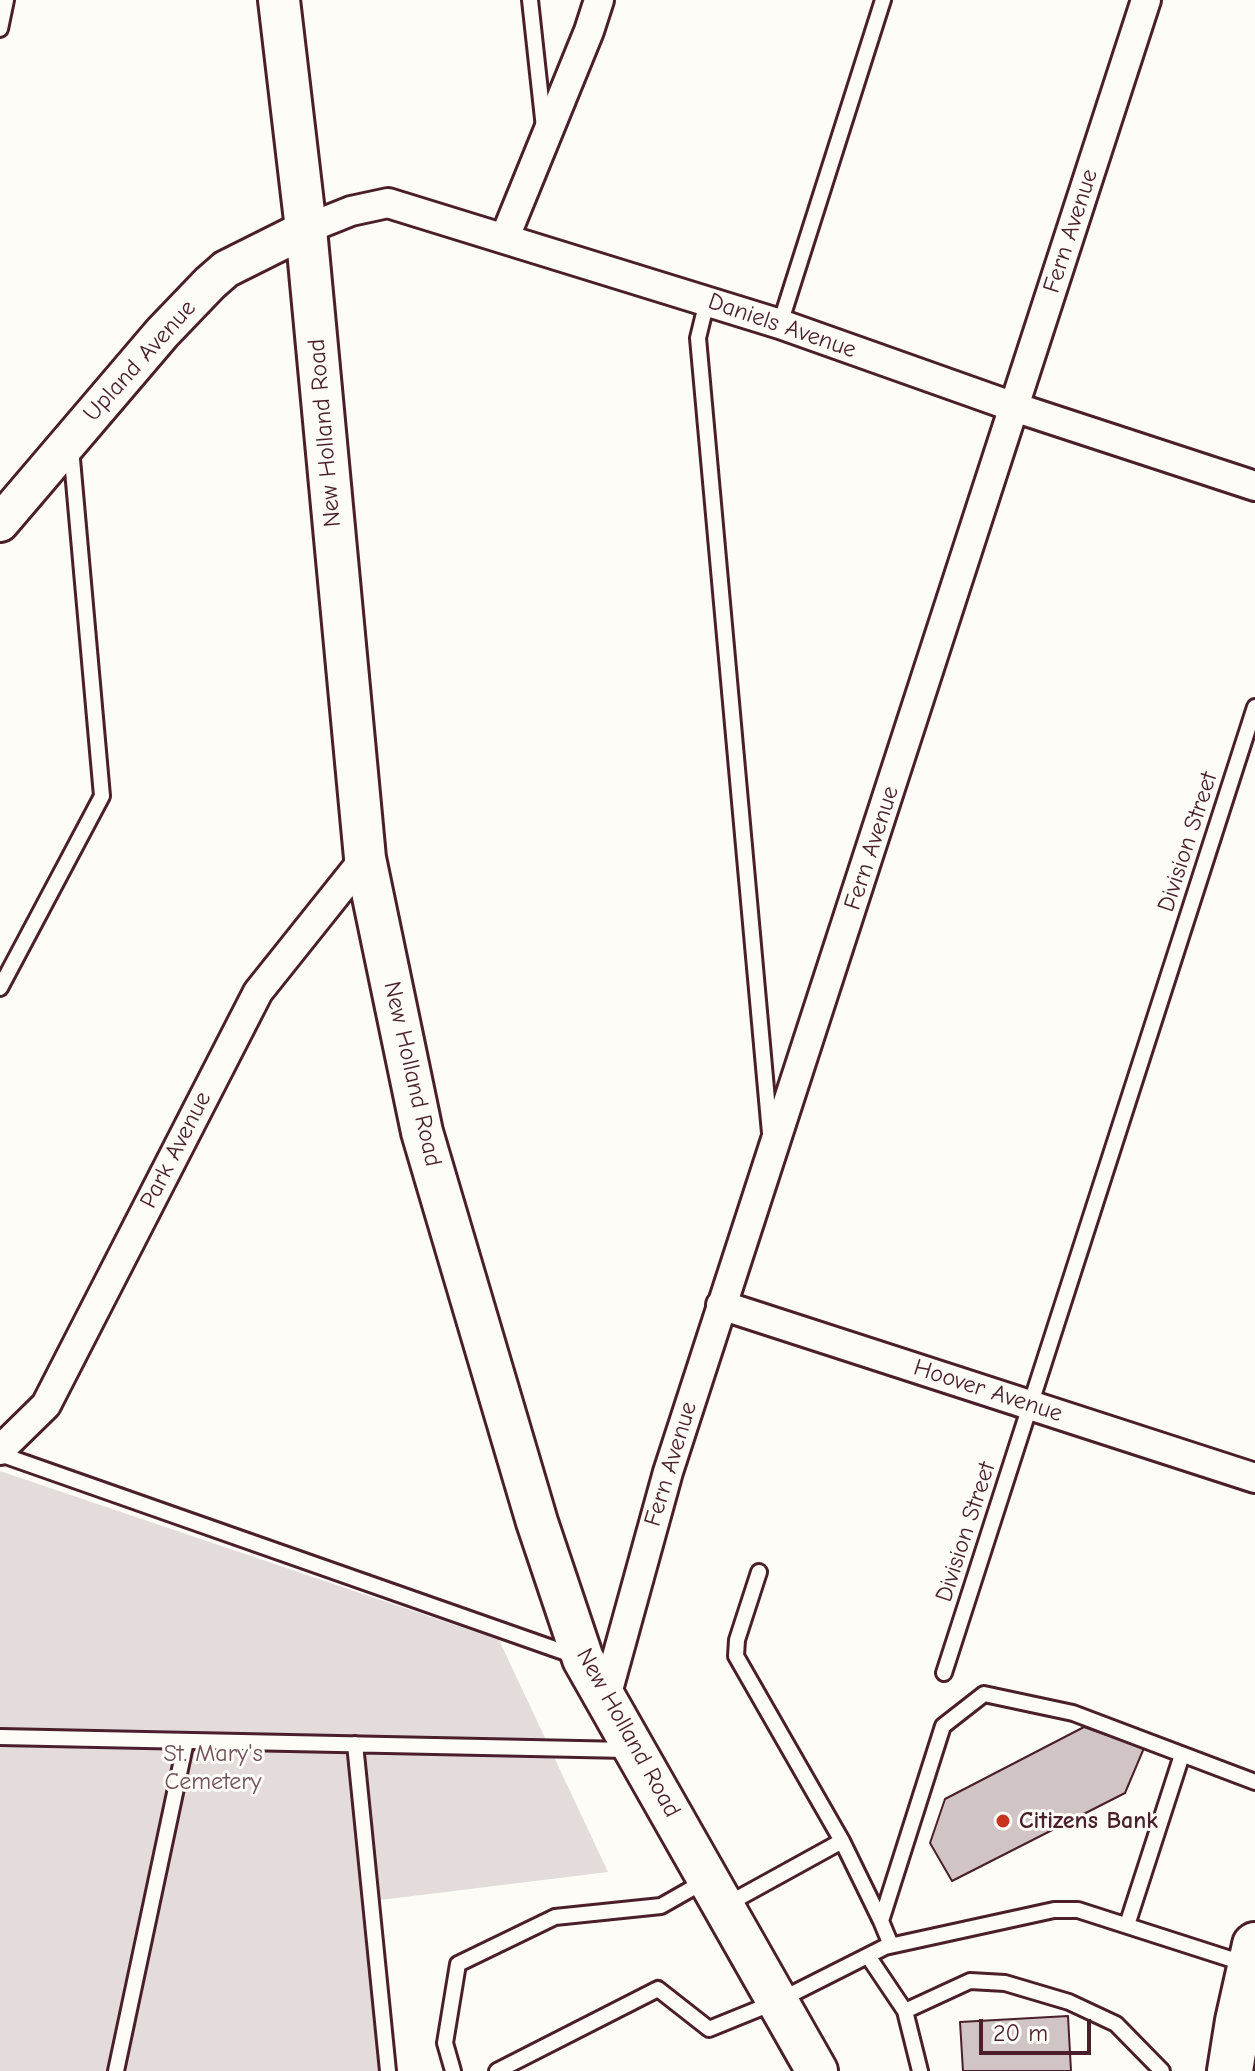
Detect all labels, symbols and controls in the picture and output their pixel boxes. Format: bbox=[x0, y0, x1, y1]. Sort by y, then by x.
street label: Fern Avenue bbox=[1037, 165, 1105, 297]
street label: Daniels Avenue bbox=[704, 287, 860, 365]
street label: Upland Avenue bbox=[78, 294, 202, 428]
street label: New Holland Road bbox=[302, 338, 348, 528]
street label: Division Street bbox=[1152, 768, 1224, 916]
street label: Fern Avenue bbox=[838, 782, 906, 914]
street label: New Holland Road bbox=[377, 979, 447, 1169]
street label: Park Avenue bbox=[134, 1087, 218, 1213]
street label: Hoover Avenue bbox=[910, 1353, 1066, 1429]
street label: Fern Avenue bbox=[638, 1398, 704, 1530]
street label: Division Street bbox=[930, 1458, 1002, 1606]
street label: New Holland Road bbox=[570, 1643, 686, 1823]
park label: St. Mary's Cemetery bbox=[163, 1740, 263, 1796]
place label: Citizens Bank bbox=[1019, 1807, 1158, 1835]
marker: Citizens Bank bbox=[994, 1812, 1012, 1830]
scale bar bbox=[983, 2003, 1095, 2053]
text: 20 m bbox=[993, 2019, 1048, 2047]

